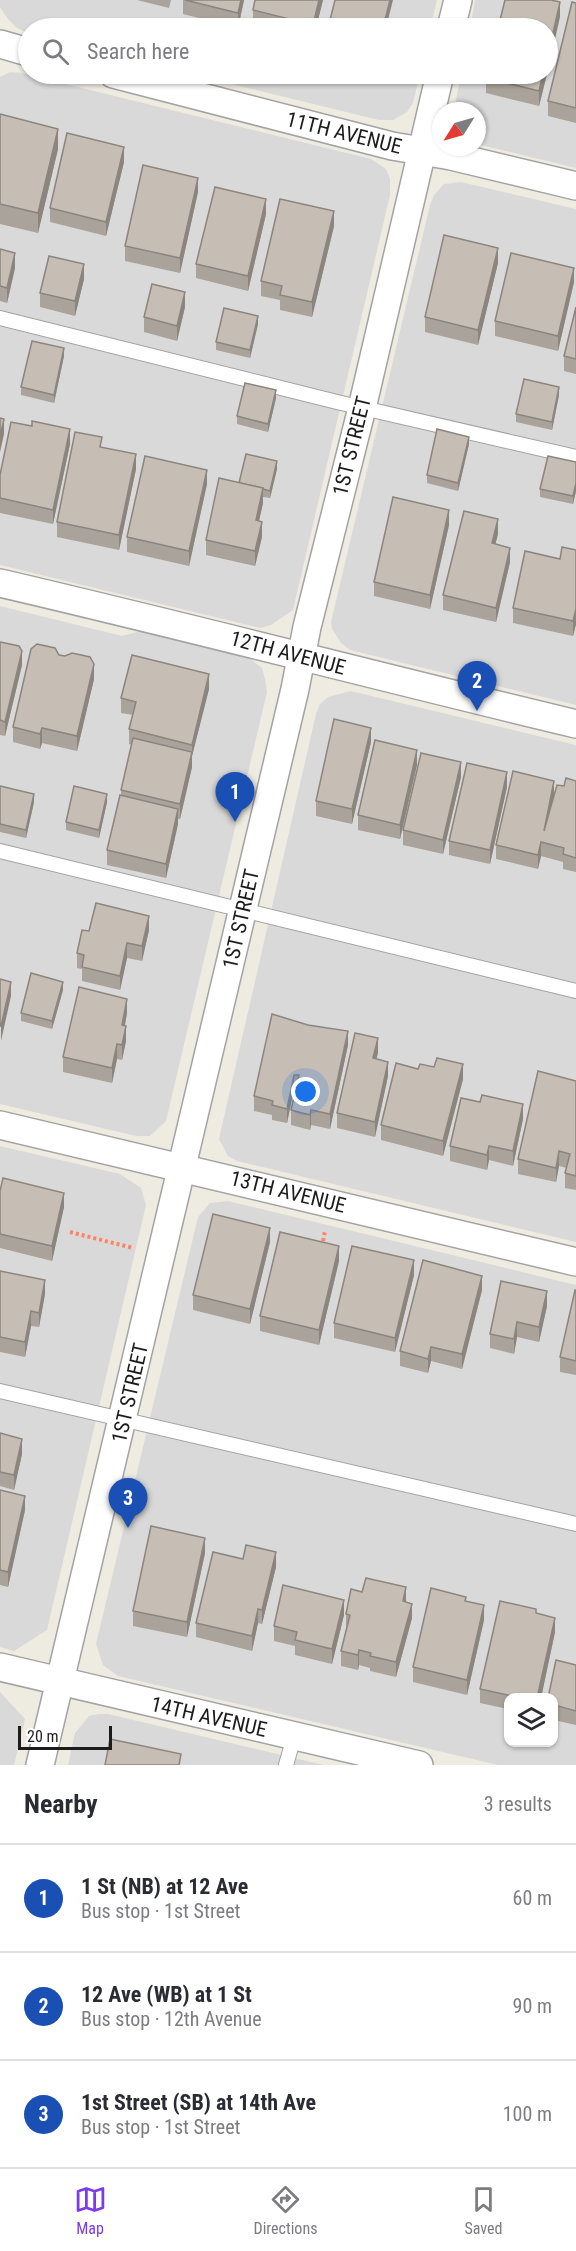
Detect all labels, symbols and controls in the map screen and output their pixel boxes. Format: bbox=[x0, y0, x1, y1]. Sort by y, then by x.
search box bbox=[18, 18, 558, 84]
icon: search bbox=[39, 35, 72, 68]
text: Search here bbox=[87, 39, 189, 64]
north arrow bbox=[432, 102, 486, 156]
street label: 11TH AVENUE bbox=[284, 107, 404, 159]
street label: 1ST STREET bbox=[328, 394, 376, 498]
street label: 12TH AVENUE bbox=[228, 626, 348, 680]
pin: 2 bbox=[458, 662, 496, 711]
pin: 1 bbox=[216, 772, 254, 822]
street label: 1ST STREET bbox=[218, 867, 264, 971]
your location bbox=[291, 1077, 320, 1106]
street label: 13TH AVENUE bbox=[228, 1166, 348, 1218]
street label: 1ST STREET bbox=[107, 1341, 153, 1445]
pin: 3 bbox=[108, 1478, 148, 1528]
street label: 14TH AVENUE bbox=[149, 1692, 269, 1742]
map controls bbox=[504, 1693, 558, 1747]
button: layers bbox=[504, 1693, 558, 1747]
scale bar bbox=[18, 1723, 112, 1750]
text: 20 m bbox=[27, 1727, 59, 1746]
text: Nearby bbox=[24, 1789, 98, 1819]
text: 3 results bbox=[484, 1792, 552, 1816]
text: 1 St (NB) at 12 Ave bbox=[81, 1874, 248, 1899]
text: 1 bbox=[38, 1886, 49, 1910]
text: 60 m bbox=[513, 1886, 552, 1910]
text: Bus stop · 1st Street bbox=[81, 1899, 240, 1923]
text: 12 Ave (WB) at 1 St bbox=[81, 1982, 252, 2007]
text: 2 bbox=[38, 1994, 49, 2018]
text: 90 m bbox=[513, 1994, 552, 2018]
text: Bus stop · 12th Avenue bbox=[81, 2007, 262, 2031]
text: 1st Street (SB) at 14th Ave bbox=[81, 2090, 316, 2115]
text: 3 bbox=[38, 2102, 49, 2126]
text: 100 m bbox=[503, 2102, 552, 2126]
text: Bus stop · 1st Street bbox=[81, 2115, 240, 2139]
tab: Map bbox=[74, 2183, 107, 2238]
tab: Directions bbox=[254, 2183, 317, 2238]
tab: Saved bbox=[464, 2183, 502, 2238]

